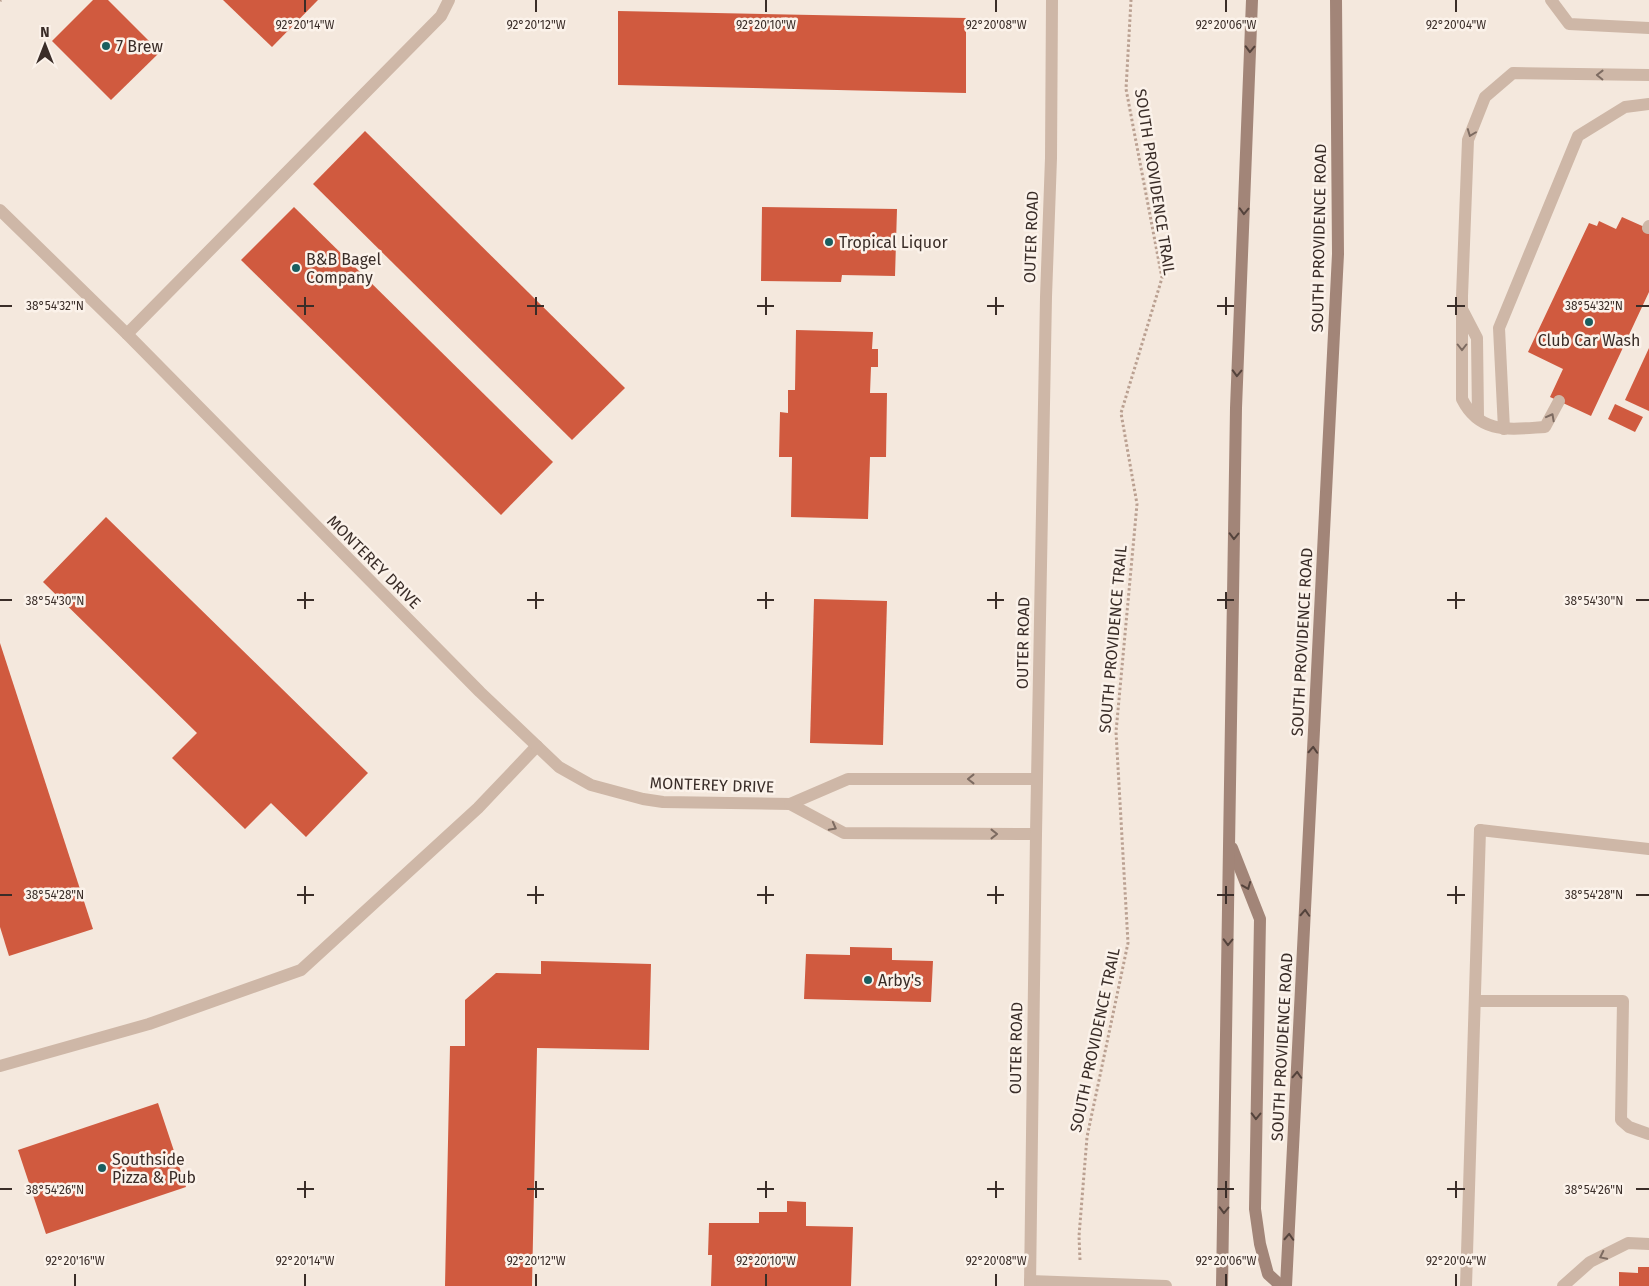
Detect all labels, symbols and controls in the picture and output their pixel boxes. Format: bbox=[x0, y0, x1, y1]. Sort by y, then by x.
text: 92°20'14"W bbox=[275, 18, 335, 32]
text: 92°20'12"W bbox=[506, 18, 566, 32]
text: 92°20'10"W bbox=[736, 18, 796, 32]
text: 92°20'08"W bbox=[965, 18, 1027, 32]
text: 92°20'06"W bbox=[1196, 18, 1256, 32]
text: 92°20'04"W bbox=[1426, 18, 1486, 32]
north arrow bbox=[20, 20, 70, 70]
text: N bbox=[40, 24, 50, 41]
place label: 7 Brew bbox=[116, 37, 163, 56]
marker: 7 Brew bbox=[100, 40, 112, 52]
one-way arrow bbox=[1245, 45, 1255, 53]
one-way arrow bbox=[1596, 69, 1604, 80]
street label: SOUTH PROVIDENCE TRAIL bbox=[1131, 87, 1179, 277]
one-way arrow bbox=[1467, 128, 1477, 137]
street label: SOUTH PROVIDENCE ROAD bbox=[1308, 143, 1330, 333]
street label: OUTER ROAD bbox=[1020, 191, 1042, 283]
one-way arrow bbox=[1238, 207, 1249, 215]
place label: Tropical Liquor bbox=[839, 233, 949, 252]
marker: Tropical Liquor bbox=[823, 236, 835, 248]
place label: B&B Bagel Company bbox=[306, 250, 381, 287]
marker: B&B Bagel Company bbox=[290, 262, 302, 274]
text: 38°54'32"N bbox=[26, 299, 84, 313]
text: 38°54'32"N bbox=[1565, 299, 1623, 313]
marker: Club Car Wash bbox=[1583, 316, 1595, 328]
place label: Club Car Wash bbox=[1538, 331, 1640, 350]
one-way arrow bbox=[1457, 344, 1467, 351]
one-way arrow bbox=[1232, 370, 1242, 378]
one-way arrow bbox=[1545, 413, 1555, 422]
street label: MONTEREY DRIVE bbox=[323, 511, 425, 613]
one-way arrow bbox=[1229, 532, 1239, 540]
street label: SOUTH PROVIDENCE TRAIL bbox=[1095, 544, 1131, 734]
street label: SOUTH PROVIDENCE ROAD bbox=[1288, 547, 1316, 737]
text: 38°54'30"N bbox=[26, 594, 84, 608]
text: 38°54'30"N bbox=[1565, 594, 1623, 608]
street label: OUTER ROAD bbox=[1013, 597, 1033, 689]
one-way arrow bbox=[1308, 746, 1318, 754]
street label: MONTEREY DRIVE bbox=[649, 773, 775, 797]
one-way arrow bbox=[966, 774, 974, 784]
one-way arrow bbox=[827, 821, 836, 831]
one-way arrow bbox=[990, 829, 998, 839]
one-way arrow bbox=[1241, 882, 1251, 890]
text: 38°54'28"N bbox=[26, 888, 84, 902]
text: 38°54'28"N bbox=[1565, 888, 1623, 902]
one-way arrow bbox=[1300, 908, 1310, 916]
one-way arrow bbox=[1222, 939, 1233, 947]
street label: SOUTH PROVIDENCE TRAIL bbox=[1066, 946, 1124, 1134]
street label: SOUTH PROVIDENCE ROAD bbox=[1268, 952, 1296, 1142]
place label: Arby's bbox=[878, 971, 921, 990]
marker: Arby's bbox=[862, 974, 874, 986]
street label: OUTER ROAD bbox=[1006, 1002, 1026, 1094]
one-way arrow bbox=[1291, 1071, 1302, 1079]
one-way arrow bbox=[1251, 1113, 1262, 1121]
place label: Southside Pizza & Pub bbox=[112, 1150, 196, 1187]
marker: Southside Pizza & Pub bbox=[96, 1162, 108, 1174]
text: 38°54'26"N bbox=[26, 1183, 84, 1197]
text: 38°54'26"N bbox=[1565, 1183, 1623, 1197]
one-way arrow bbox=[1218, 1206, 1229, 1214]
one-way arrow bbox=[1283, 1233, 1294, 1241]
one-way arrow bbox=[1599, 1250, 1608, 1260]
text: 92°20'16"W bbox=[45, 1254, 105, 1268]
text: 92°20'14"W bbox=[275, 1254, 335, 1268]
text: 92°20'12"W bbox=[506, 1254, 566, 1268]
text: 92°20'10"W bbox=[736, 1254, 796, 1268]
text: 92°20'08"W bbox=[965, 1254, 1027, 1268]
text: 92°20'06"W bbox=[1196, 1254, 1256, 1268]
text: 92°20'04"W bbox=[1426, 1254, 1486, 1268]

